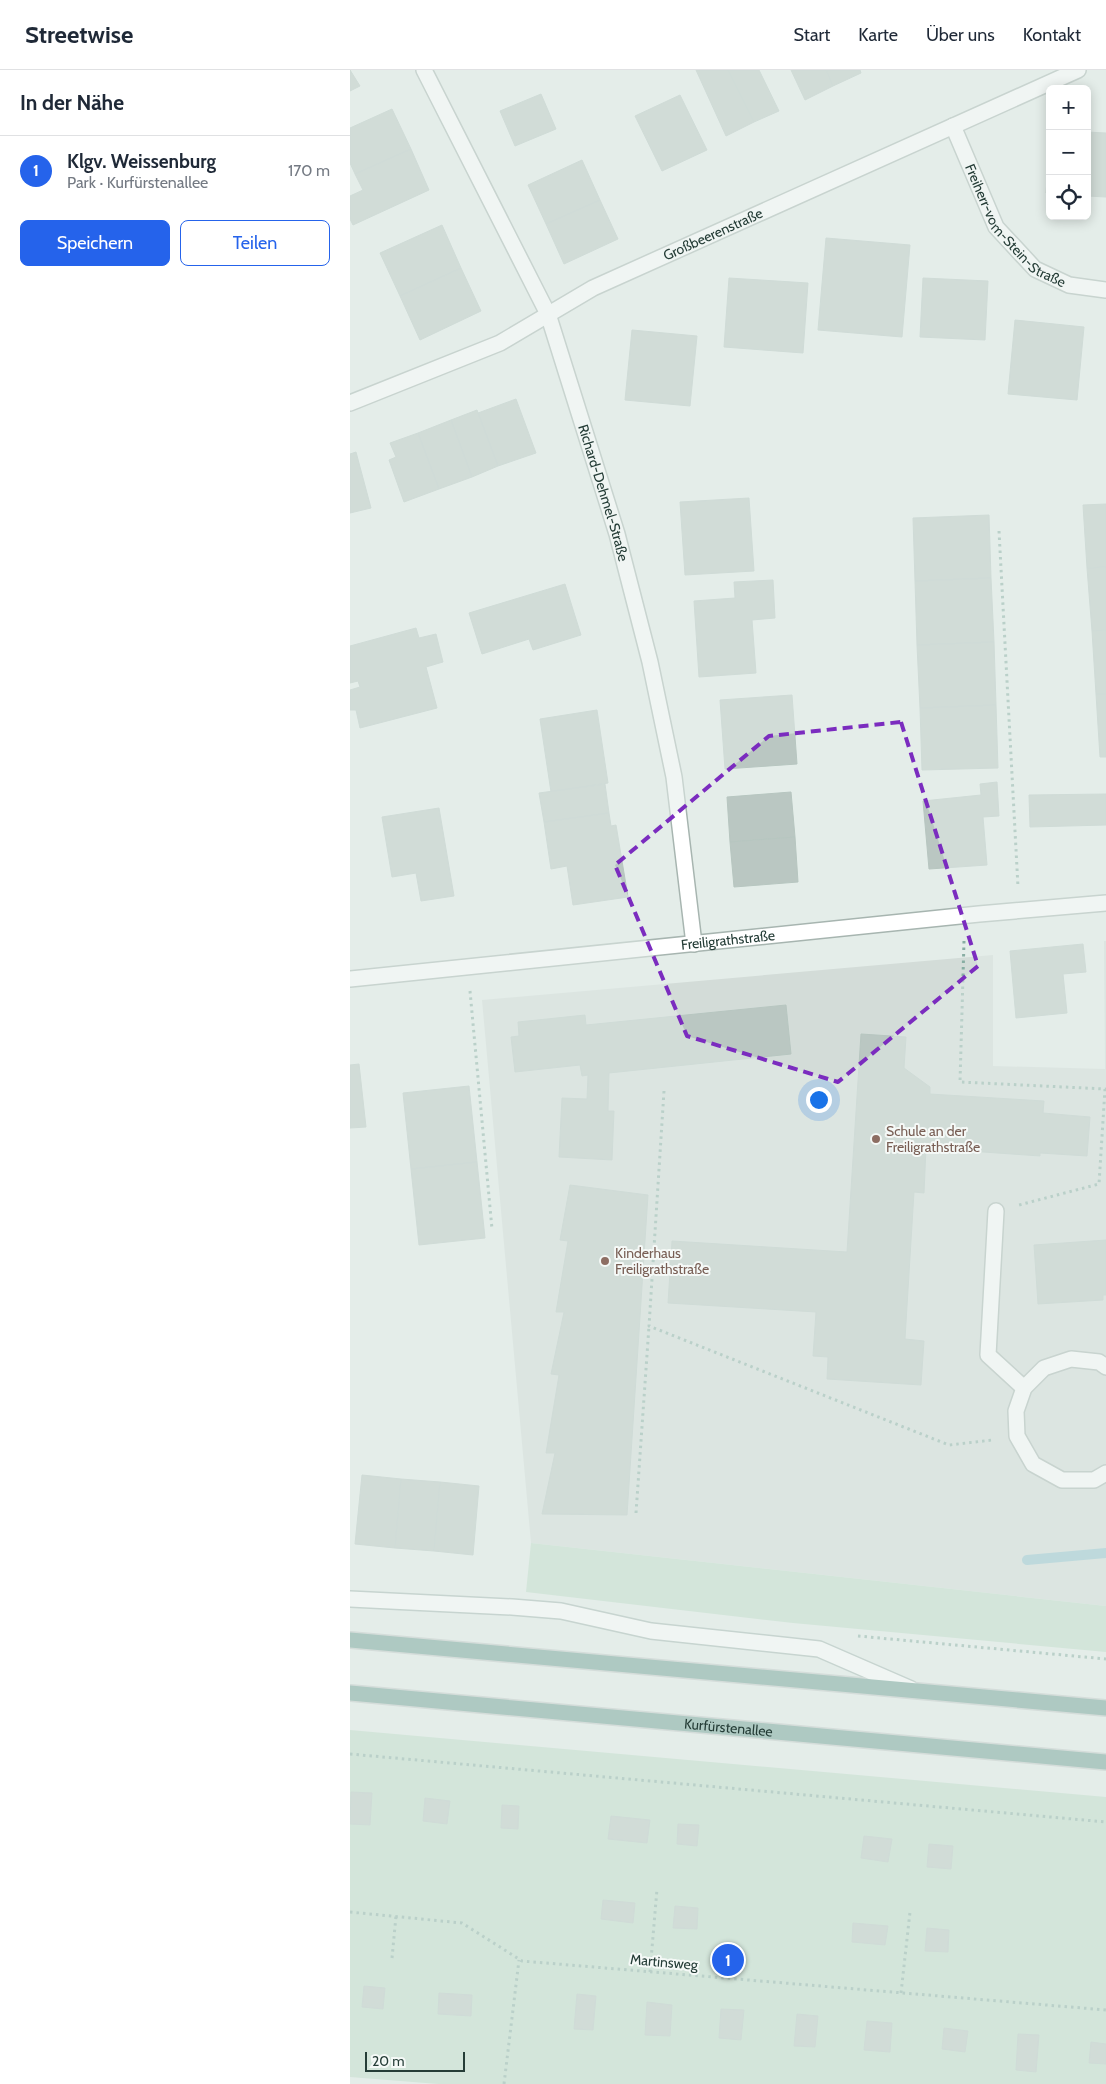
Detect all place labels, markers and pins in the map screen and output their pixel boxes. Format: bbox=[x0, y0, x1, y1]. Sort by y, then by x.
place label: Schule an der Freiligrathstraße bbox=[886, 1122, 980, 1156]
marker: Schule an der Freiligrathstraße bbox=[870, 1133, 882, 1145]
place label: Kinderhaus Freiligrathstraße bbox=[615, 1244, 709, 1278]
marker: Kinderhaus Freiligrathstraße bbox=[599, 1255, 611, 1267]
pin: 1 bbox=[712, 1941, 744, 1979]

